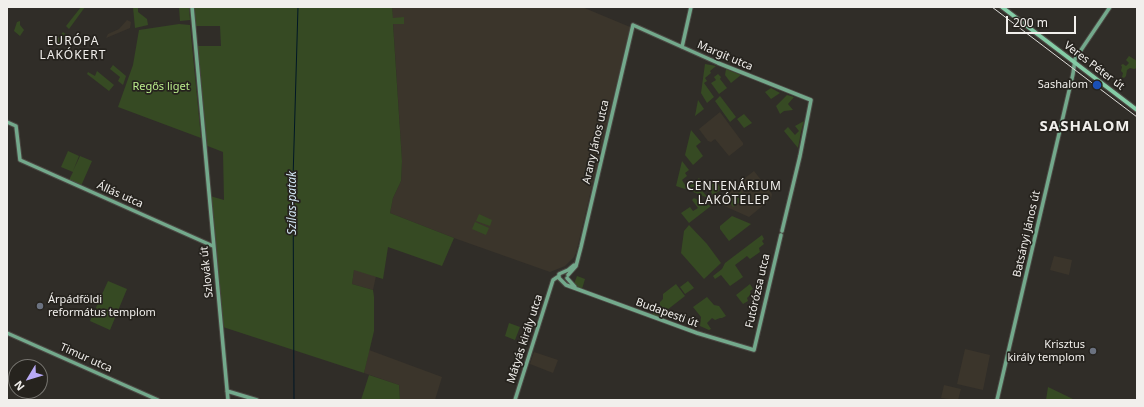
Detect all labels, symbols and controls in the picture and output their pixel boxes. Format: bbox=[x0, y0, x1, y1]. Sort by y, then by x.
scale bar bbox=[1008, 8, 1078, 34]
text: 200 m bbox=[1013, 14, 1048, 31]
district label: EURÓPA LAKÓKERT bbox=[40, 35, 106, 63]
street label: Margit utca bbox=[695, 38, 755, 74]
street label: Veres Péter út bbox=[1061, 39, 1127, 93]
place label: Sashalom bbox=[1038, 78, 1088, 92]
marker: Sashalom bbox=[1091, 79, 1103, 91]
park label: Regős liget bbox=[132, 80, 190, 94]
street label: Arany János utca bbox=[580, 99, 612, 185]
district label: SASHALOM bbox=[1040, 118, 1130, 136]
water label: Szilas-patak bbox=[286, 171, 300, 235]
street label: Állás utca bbox=[95, 179, 145, 211]
district label: CENTENÁRIUM LAKÓTELEP bbox=[686, 180, 782, 208]
street label: Batsányi János út bbox=[1011, 189, 1043, 279]
street label: Szlovák út bbox=[198, 246, 216, 298]
street label: Futórózsa utca bbox=[743, 253, 773, 329]
place label: Árpádföldi református templom bbox=[48, 293, 156, 319]
street label: Mátyás király utca bbox=[504, 293, 546, 385]
street label: Budapesti út bbox=[634, 296, 700, 330]
marker: Árpádföldi református templom bbox=[35, 301, 45, 311]
place label: Krisztus király templom bbox=[1007, 338, 1085, 364]
street label: Timur utca bbox=[58, 341, 114, 375]
marker: Krisztus király templom bbox=[1088, 346, 1098, 356]
north arrow bbox=[8, 359, 48, 399]
text: N bbox=[10, 378, 28, 394]

